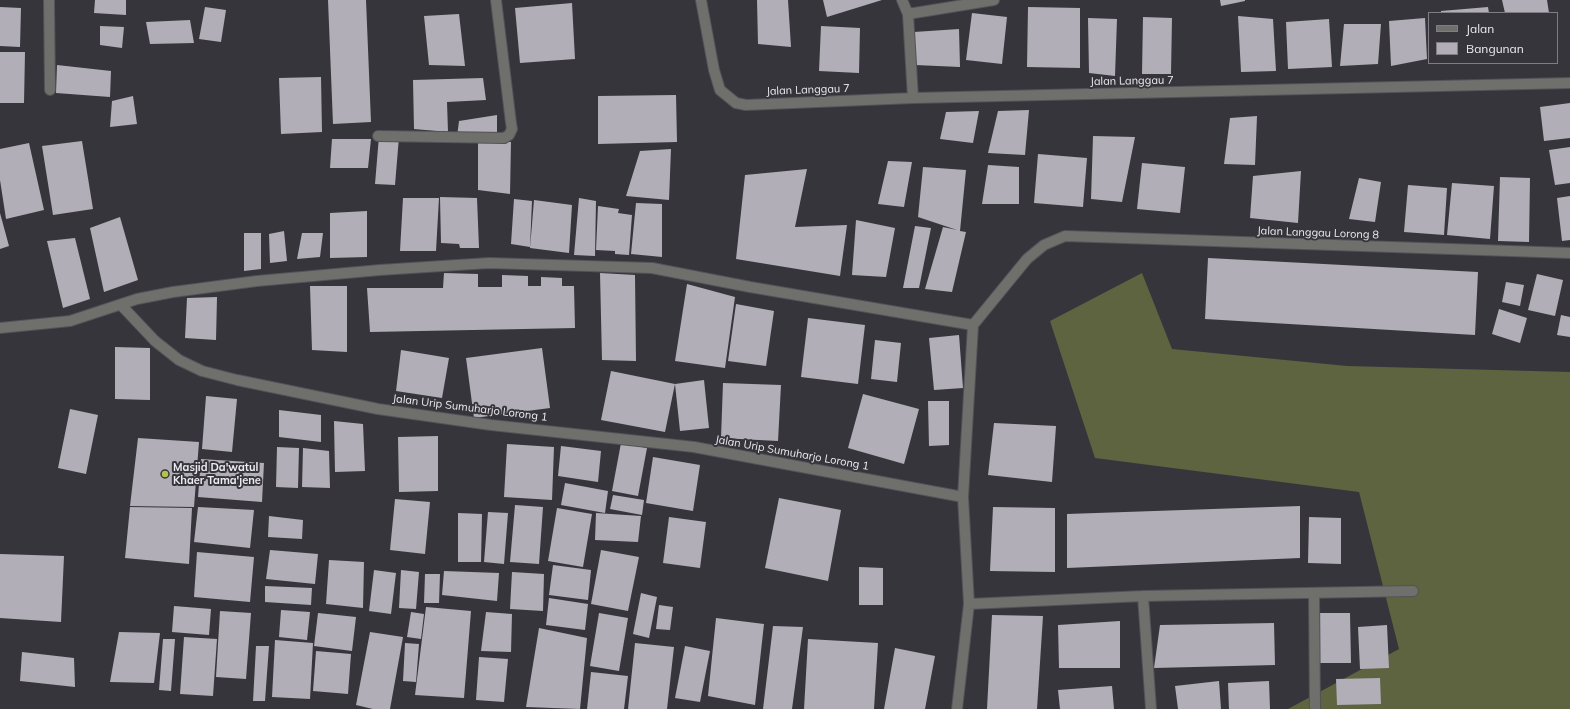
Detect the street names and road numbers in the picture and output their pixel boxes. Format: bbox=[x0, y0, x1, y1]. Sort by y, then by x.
street label: Jalan Langgau 7 bbox=[1090, 74, 1174, 88]
street label: Jalan Langgau 7 bbox=[766, 82, 850, 98]
street label: Jalan Langgau Lorong 8 bbox=[1257, 224, 1379, 242]
street label: Jalan Urip Sumuharjo Lorong 1 bbox=[392, 392, 548, 424]
street label: Jalan Urip Sumuharjo Lorong 1 bbox=[714, 433, 870, 473]

